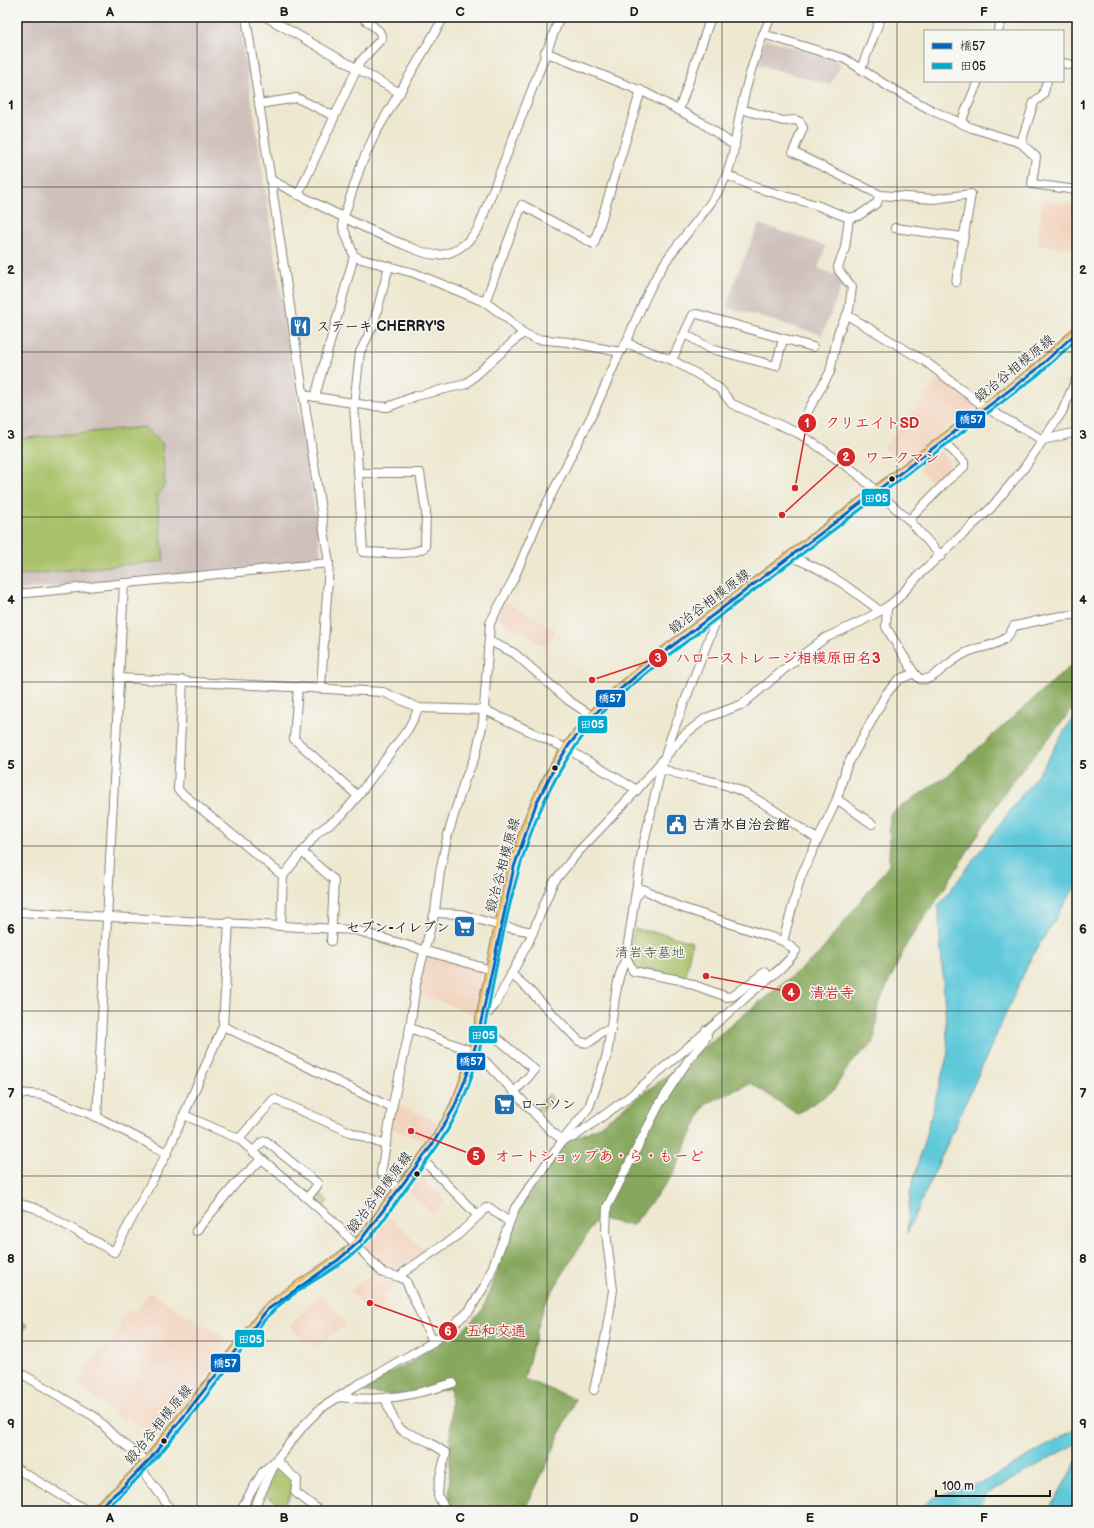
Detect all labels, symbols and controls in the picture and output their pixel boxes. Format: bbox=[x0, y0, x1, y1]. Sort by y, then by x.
text: A bbox=[105, 4, 114, 20]
text: B bbox=[279, 4, 289, 20]
text: C bbox=[455, 4, 465, 20]
text: D bbox=[629, 4, 639, 20]
text: E bbox=[806, 4, 815, 20]
text: F bbox=[980, 4, 988, 20]
legend bbox=[924, 30, 1064, 82]
text: 橋57 bbox=[960, 39, 985, 54]
text: 田05 bbox=[960, 59, 986, 74]
text: 1 bbox=[8, 97, 14, 113]
text: 1 bbox=[1080, 97, 1086, 113]
text: 2 bbox=[7, 262, 15, 278]
text: 2 bbox=[1079, 262, 1087, 278]
restaurant icon: ステーキ CHERRY'S bbox=[287, 313, 313, 339]
place label: ステーキ CHERRY'S bbox=[316, 318, 446, 335]
street label: 鍛冶谷相模原線 bbox=[971, 331, 1058, 406]
callout: クリエイトSD bbox=[797, 409, 928, 436]
line badge: 橋57 bbox=[955, 410, 986, 429]
text: 橋57 bbox=[959, 413, 983, 426]
text: クリエイトSD bbox=[825, 414, 919, 433]
text: 1 bbox=[804, 416, 810, 431]
text: 3 bbox=[7, 427, 15, 443]
text: 3 bbox=[1079, 427, 1087, 443]
callout: ワークマン bbox=[836, 444, 947, 471]
text: ワークマン bbox=[864, 449, 940, 468]
text: 2 bbox=[842, 450, 850, 465]
unlabelled marker bbox=[887, 474, 897, 484]
line badge: 田05 bbox=[861, 488, 891, 507]
text: 田05 bbox=[864, 492, 889, 505]
street label: 鍛冶谷相模原線 bbox=[665, 565, 754, 638]
text: 4 bbox=[7, 592, 15, 608]
text: 4 bbox=[1079, 592, 1087, 608]
callout: ハローストレージ相模原田名3 bbox=[648, 645, 888, 672]
text: ハローストレージ相模原田名3 bbox=[676, 649, 881, 668]
text: 3 bbox=[654, 651, 662, 666]
line badge: 橋57 bbox=[595, 689, 626, 708]
text: 橋57 bbox=[598, 692, 622, 705]
line badge: 田05 bbox=[577, 715, 608, 734]
text: 田05 bbox=[580, 718, 605, 731]
text: 5 bbox=[7, 757, 15, 773]
text: 5 bbox=[1079, 757, 1087, 773]
unlabelled marker bbox=[550, 763, 560, 773]
public building icon: 古清水自治会館 bbox=[664, 811, 690, 837]
street label: 鍛冶谷相模原線 bbox=[482, 816, 523, 915]
place label: 古清水自治会館 bbox=[692, 816, 790, 833]
supermarket icon: セブン-イレブン bbox=[452, 914, 478, 940]
place label: セブン-イレブン bbox=[346, 919, 450, 936]
text: 6 bbox=[7, 921, 15, 937]
text: 6 bbox=[1079, 921, 1087, 937]
park label: 清岩寺墓地 bbox=[615, 944, 685, 961]
callout: 清岩寺 bbox=[781, 979, 862, 1006]
text: 清岩寺 bbox=[809, 984, 855, 1003]
text: 4 bbox=[787, 986, 795, 1001]
line badge: 田05 bbox=[468, 1025, 498, 1044]
text: 田05 bbox=[471, 1029, 496, 1042]
line badge: 橋57 bbox=[456, 1052, 486, 1071]
text: 橋57 bbox=[459, 1055, 483, 1068]
text: 7 bbox=[7, 1086, 15, 1102]
text: 7 bbox=[1079, 1086, 1087, 1102]
supermarket icon: ローソン bbox=[491, 1091, 517, 1117]
place label: ローソン bbox=[520, 1096, 576, 1113]
callout: オートショップあ・ら・もーど bbox=[466, 1142, 712, 1169]
text: オートショップあ・ら・もーど bbox=[495, 1147, 703, 1166]
street label: 鍛冶谷相模原線 bbox=[343, 1148, 416, 1237]
text: 5 bbox=[473, 1149, 480, 1164]
unlabelled marker bbox=[412, 1169, 422, 1179]
text: 8 bbox=[7, 1251, 15, 1267]
text: 8 bbox=[1079, 1251, 1087, 1267]
callout: 五和交通 bbox=[438, 1317, 534, 1344]
text: 五和交通 bbox=[466, 1322, 526, 1341]
text: 6 bbox=[444, 1324, 452, 1339]
line badge: 田05 bbox=[234, 1329, 265, 1348]
text: 田05 bbox=[238, 1333, 263, 1346]
line badge: 橋57 bbox=[210, 1353, 241, 1373]
text: 橋57 bbox=[213, 1357, 237, 1370]
street label: 鍛冶谷相模原線 bbox=[121, 1381, 196, 1468]
text: 9 bbox=[7, 1416, 15, 1432]
text: 9 bbox=[1079, 1416, 1087, 1432]
unlabelled marker bbox=[159, 1436, 169, 1446]
scale bar bbox=[936, 1472, 1050, 1498]
text: 100 m bbox=[942, 1479, 974, 1494]
text: A bbox=[105, 1510, 114, 1526]
text: B bbox=[279, 1510, 289, 1526]
text: C bbox=[455, 1510, 465, 1526]
text: D bbox=[629, 1510, 639, 1526]
text: E bbox=[806, 1510, 815, 1526]
text: F bbox=[980, 1510, 988, 1526]

